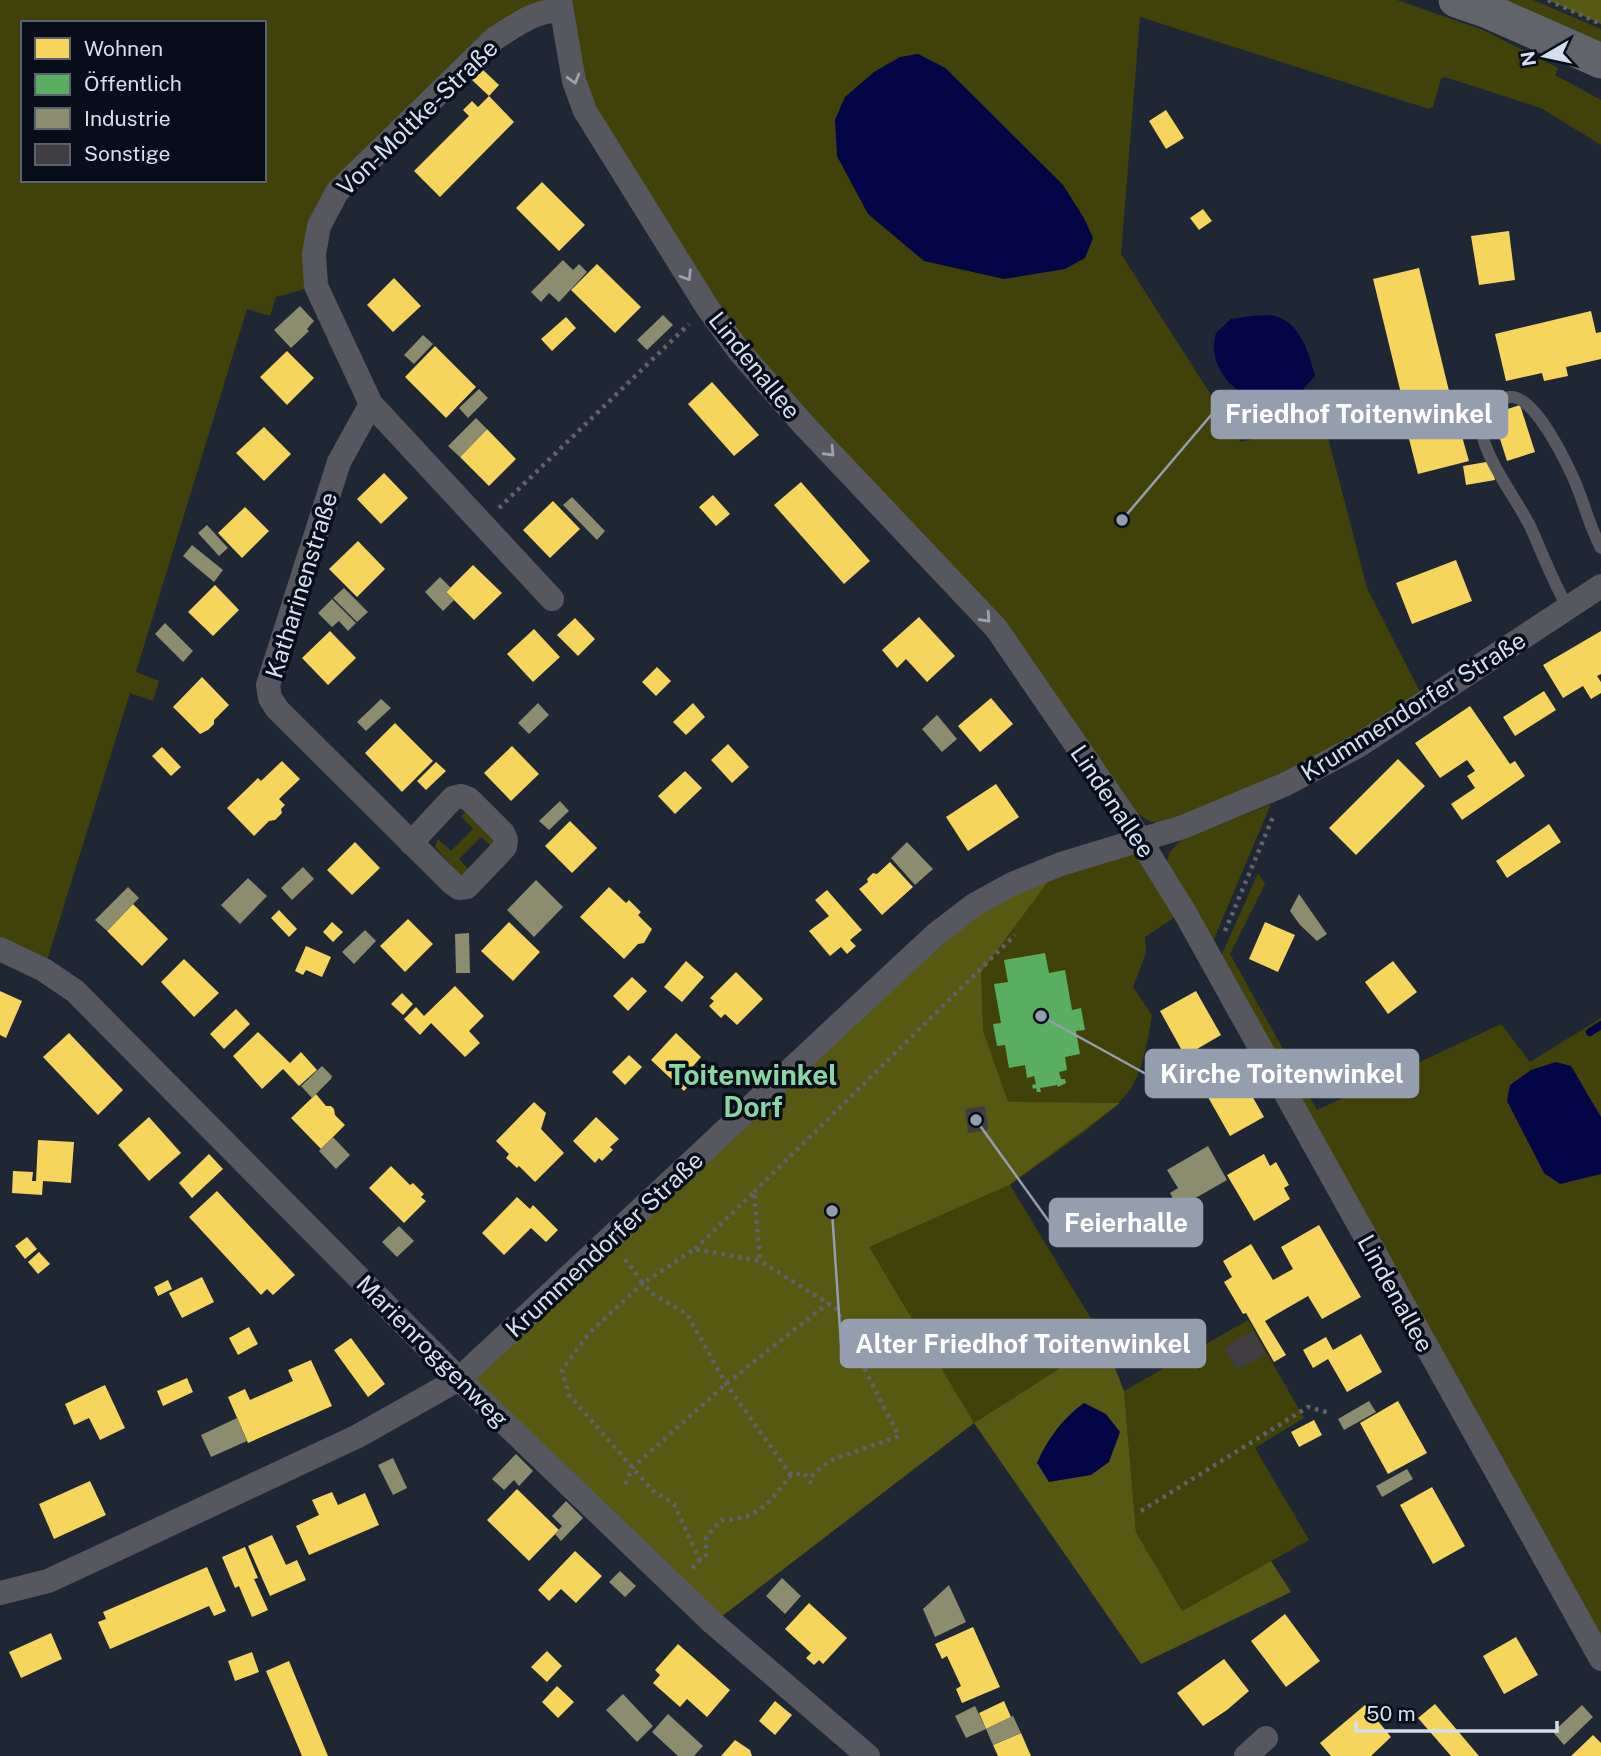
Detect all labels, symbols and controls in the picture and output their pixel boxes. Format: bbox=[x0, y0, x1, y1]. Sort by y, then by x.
legend bbox=[21, 21, 266, 182]
north arrow bbox=[1510, 21, 1580, 91]
street label: Von-Moltke-Straße bbox=[331, 33, 503, 201]
text: Wohnen bbox=[84, 36, 163, 61]
text: N bbox=[1516, 50, 1540, 68]
text: Öffentlich bbox=[84, 71, 182, 96]
one-way arrow bbox=[566, 73, 581, 85]
text: Industrie bbox=[84, 106, 171, 131]
text: Sonstige bbox=[84, 141, 170, 166]
one-way arrow bbox=[679, 268, 692, 281]
street label: Lindenallee bbox=[703, 306, 807, 424]
callout: Friedhof Toitenwinkel bbox=[1212, 391, 1507, 438]
text: Friedhof Toitenwinkel bbox=[1225, 398, 1493, 429]
one-way arrow bbox=[821, 444, 834, 457]
street label: Katharinenstraße bbox=[259, 489, 343, 681]
one-way arrow bbox=[978, 610, 990, 623]
street label: Krummendorfer Straße bbox=[1296, 625, 1530, 787]
street label: Lindenallee bbox=[1065, 739, 1161, 863]
callout: Kirche Toitenwinkel bbox=[1146, 1050, 1418, 1097]
district label: Toitenwinkel Dorf bbox=[668, 1058, 838, 1123]
text: Kirche Toitenwinkel bbox=[1160, 1058, 1404, 1089]
street label: Krummendorfer Straße bbox=[500, 1145, 708, 1343]
callout: Feierhalle bbox=[1050, 1199, 1202, 1246]
text: Feierhalle bbox=[1064, 1207, 1188, 1238]
street label: Lindenallee bbox=[1352, 1230, 1440, 1356]
street label: Marienroggenweg bbox=[351, 1269, 515, 1433]
callout: Alter Friedhof Toitenwinkel bbox=[841, 1320, 1205, 1367]
text: Alter Friedhof Toitenwinkel bbox=[855, 1328, 1191, 1359]
scale bar bbox=[1356, 1690, 1557, 1734]
text: 50 m bbox=[1366, 1701, 1416, 1726]

